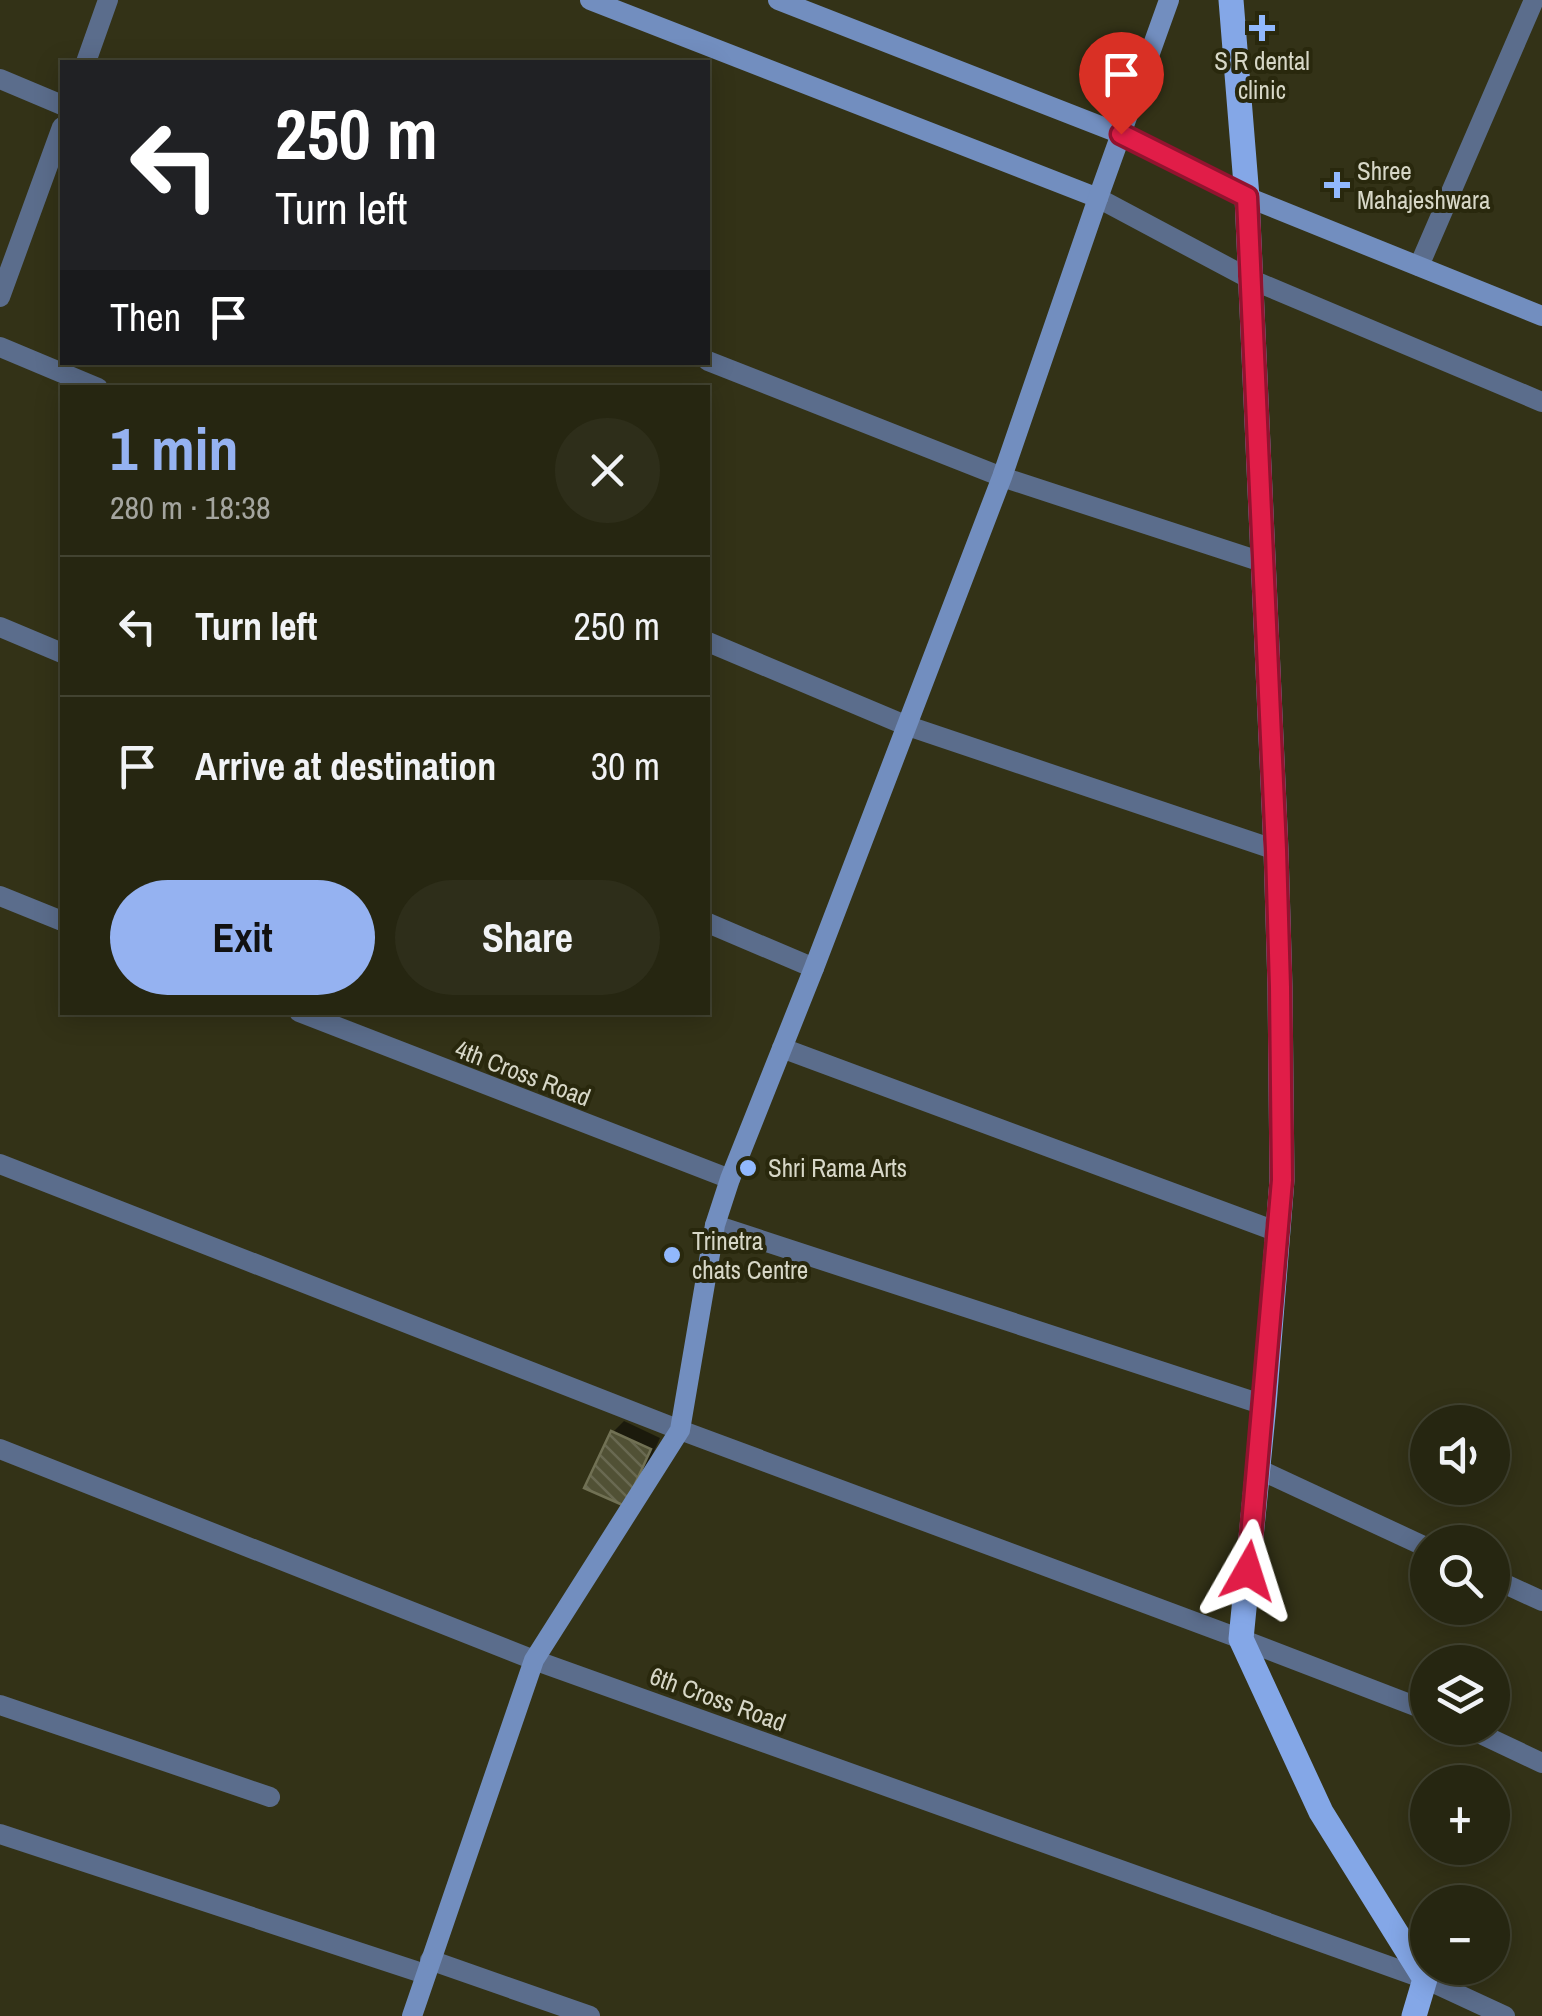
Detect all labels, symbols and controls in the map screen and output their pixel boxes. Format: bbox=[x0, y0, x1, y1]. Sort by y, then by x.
marker: S R dental clinic bbox=[1249, 15, 1275, 41]
pin bbox=[1079, 32, 1164, 135]
place label: S R dental clinic bbox=[1214, 44, 1310, 107]
icon: arrive bbox=[1094, 47, 1149, 102]
text: 250 m bbox=[275, 87, 438, 181]
icon: left bbox=[110, 100, 240, 230]
place label: Shree Mahajeshwara bbox=[1357, 154, 1491, 217]
marker: Shree Mahajeshwara bbox=[1326, 174, 1348, 196]
text: Turn left bbox=[275, 177, 407, 238]
icon: arrive bbox=[201, 290, 256, 345]
text: Then bbox=[110, 292, 181, 343]
text: 1 min bbox=[110, 408, 239, 489]
button: close bbox=[555, 418, 660, 523]
text: 280 m · 18:38 bbox=[110, 486, 270, 529]
icon: left bbox=[110, 599, 165, 654]
text: Turn left bbox=[195, 601, 317, 652]
text: 250 m bbox=[573, 601, 660, 652]
icon: arrive bbox=[110, 739, 165, 794]
text: Arrive at destination bbox=[195, 741, 496, 792]
text: 30 m bbox=[591, 741, 660, 792]
button: Exit bbox=[110, 880, 375, 995]
button: Share bbox=[395, 880, 660, 995]
street label: 4th Cross Road bbox=[450, 1032, 596, 1114]
place label: Shri Rama Arts bbox=[768, 1151, 907, 1185]
marker: Shri Rama Arts bbox=[737, 1157, 759, 1179]
place label: Trinetra chats Centre bbox=[692, 1224, 808, 1287]
marker: Trinetra chats Centre bbox=[661, 1244, 683, 1266]
map controls bbox=[1410, 1405, 1510, 1985]
button: sound bbox=[1410, 1405, 1510, 1505]
position arrow bbox=[1196, 1519, 1300, 1623]
button: search bbox=[1410, 1525, 1510, 1625]
button: layers bbox=[1410, 1645, 1510, 1745]
street label: 6th Cross Road bbox=[645, 1659, 791, 1739]
button: + bbox=[1410, 1765, 1510, 1865]
button: − bbox=[1410, 1885, 1510, 1985]

